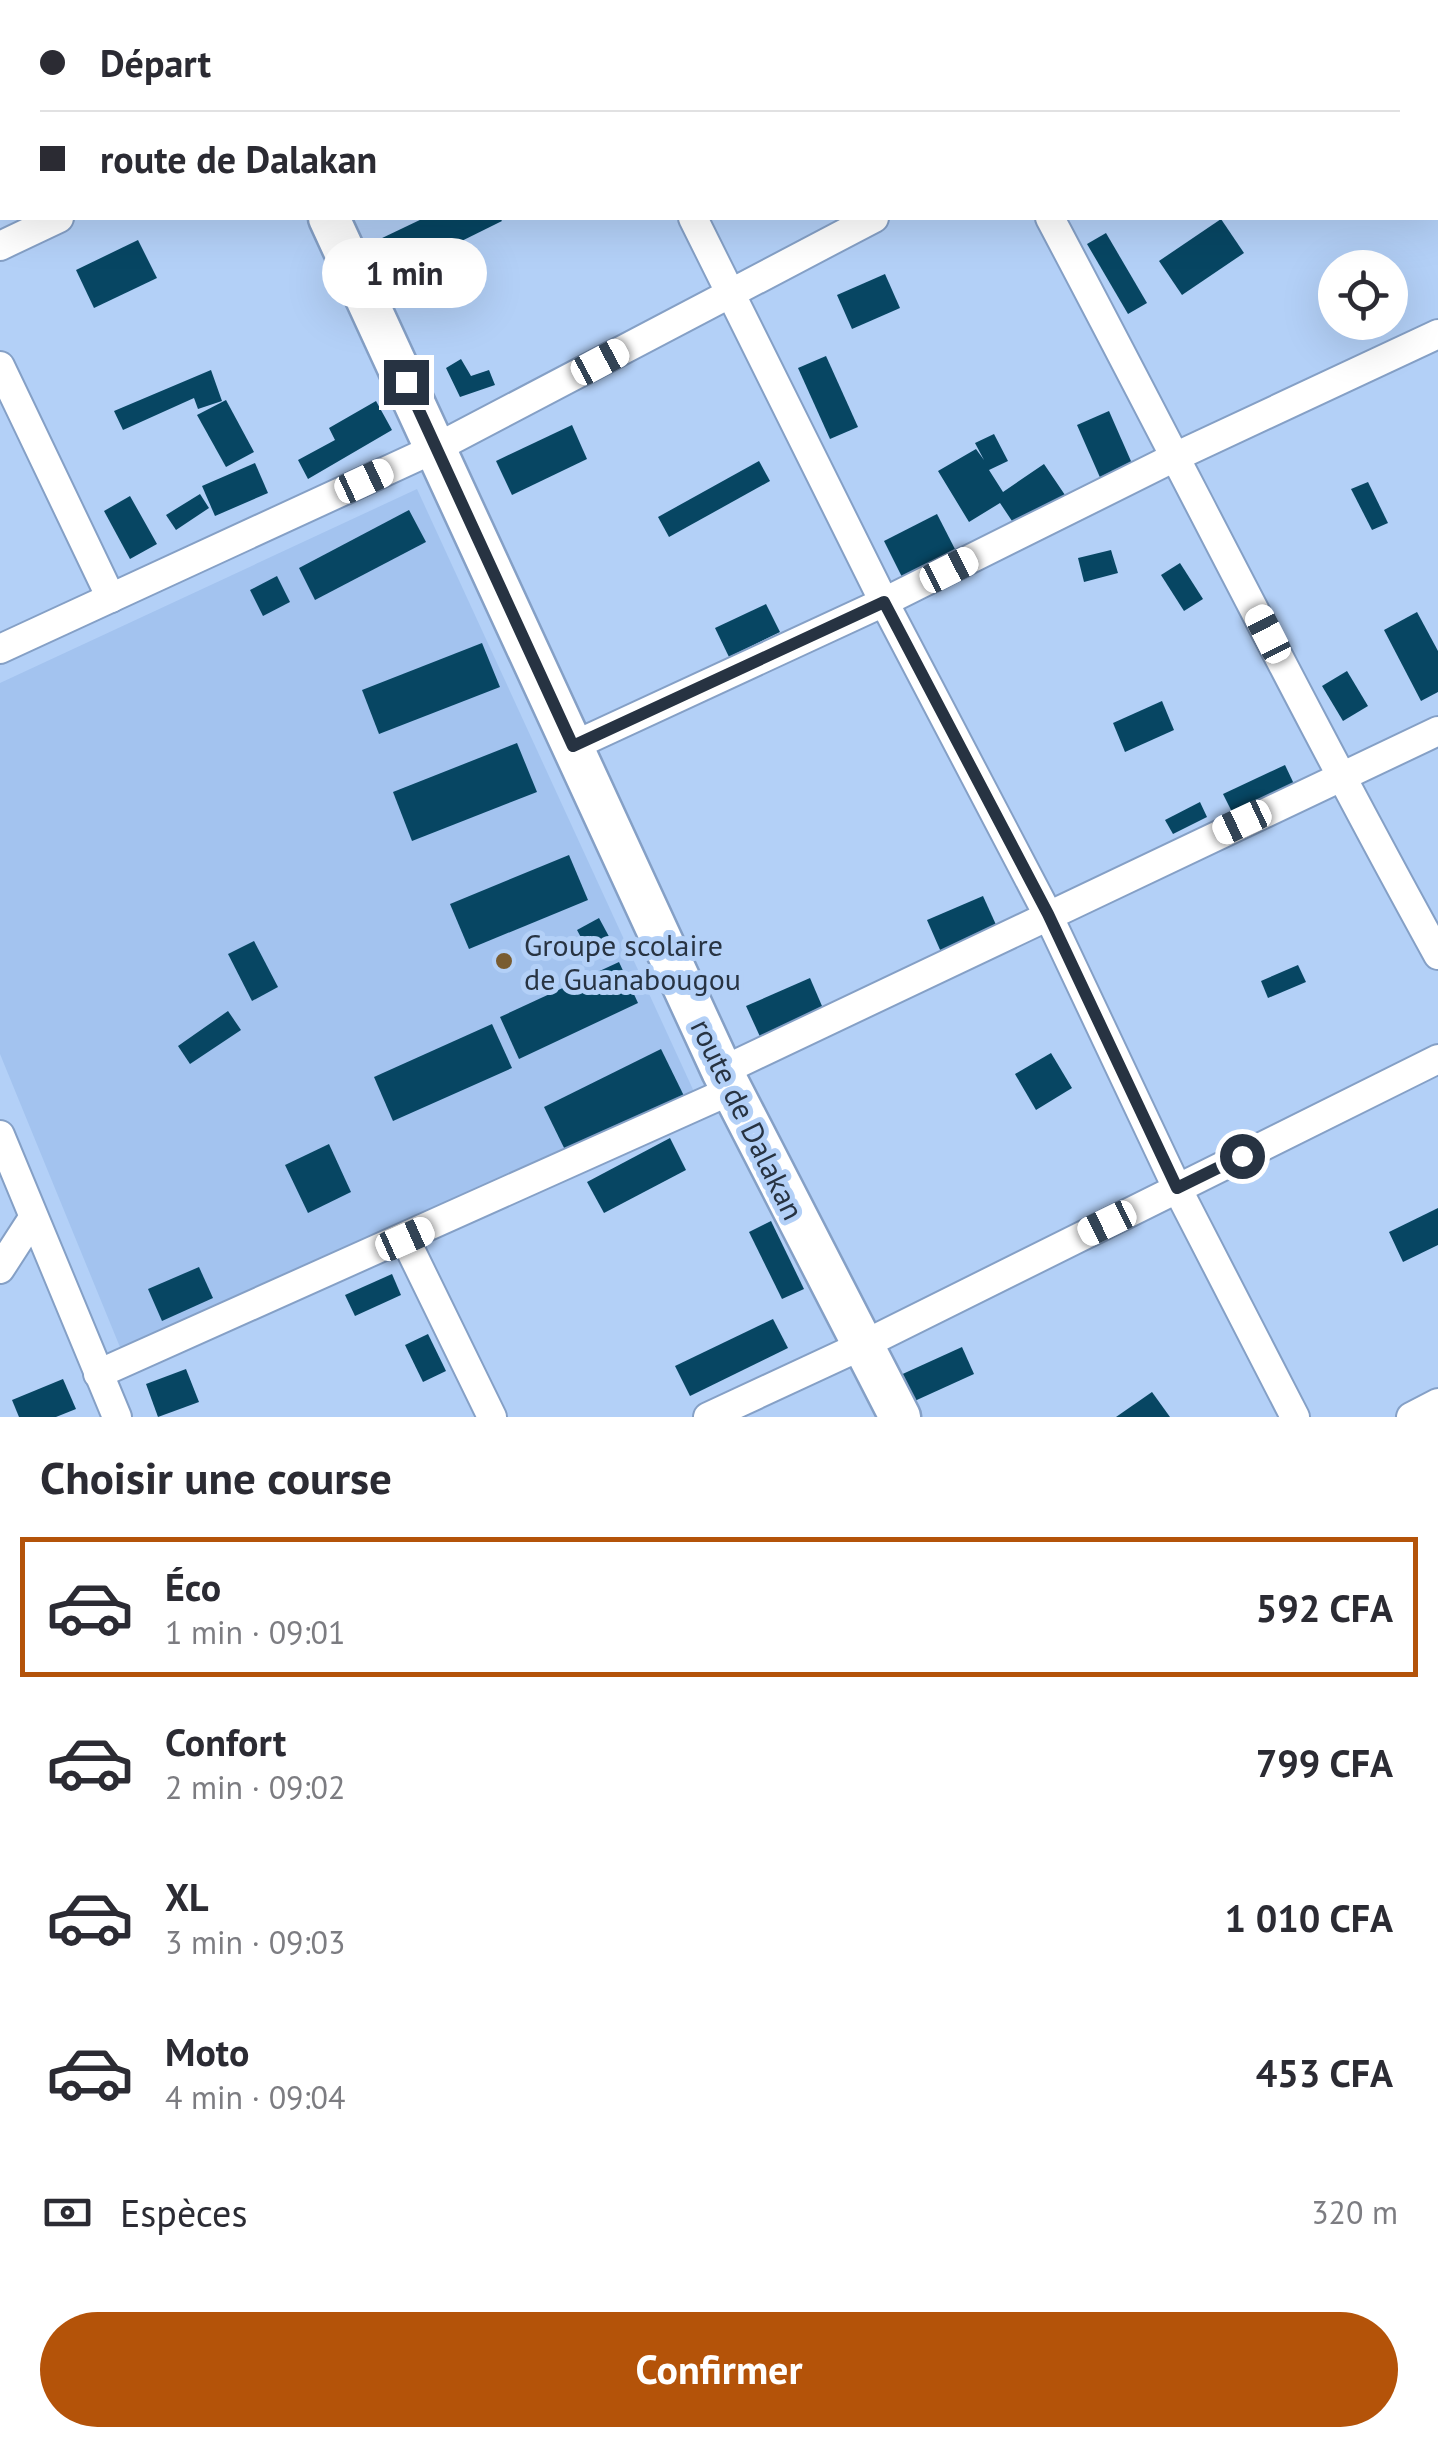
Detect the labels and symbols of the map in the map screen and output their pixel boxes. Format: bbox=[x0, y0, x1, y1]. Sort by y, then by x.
callout: 1 min bbox=[324, 237, 488, 307]
car bbox=[566, 335, 634, 389]
route end bbox=[384, 360, 429, 405]
car bbox=[330, 455, 398, 507]
car bbox=[915, 543, 983, 597]
car bbox=[1241, 600, 1295, 668]
car bbox=[1208, 796, 1276, 848]
place label: Groupe scolaire de Guanabougou bbox=[524, 925, 741, 998]
marker: Groupe scolaire de Guanabougou bbox=[493, 950, 515, 972]
street label: route de Dalakan bbox=[683, 1012, 813, 1226]
route start bbox=[1220, 1134, 1265, 1179]
car bbox=[1073, 1196, 1141, 1250]
car bbox=[371, 1213, 439, 1265]

